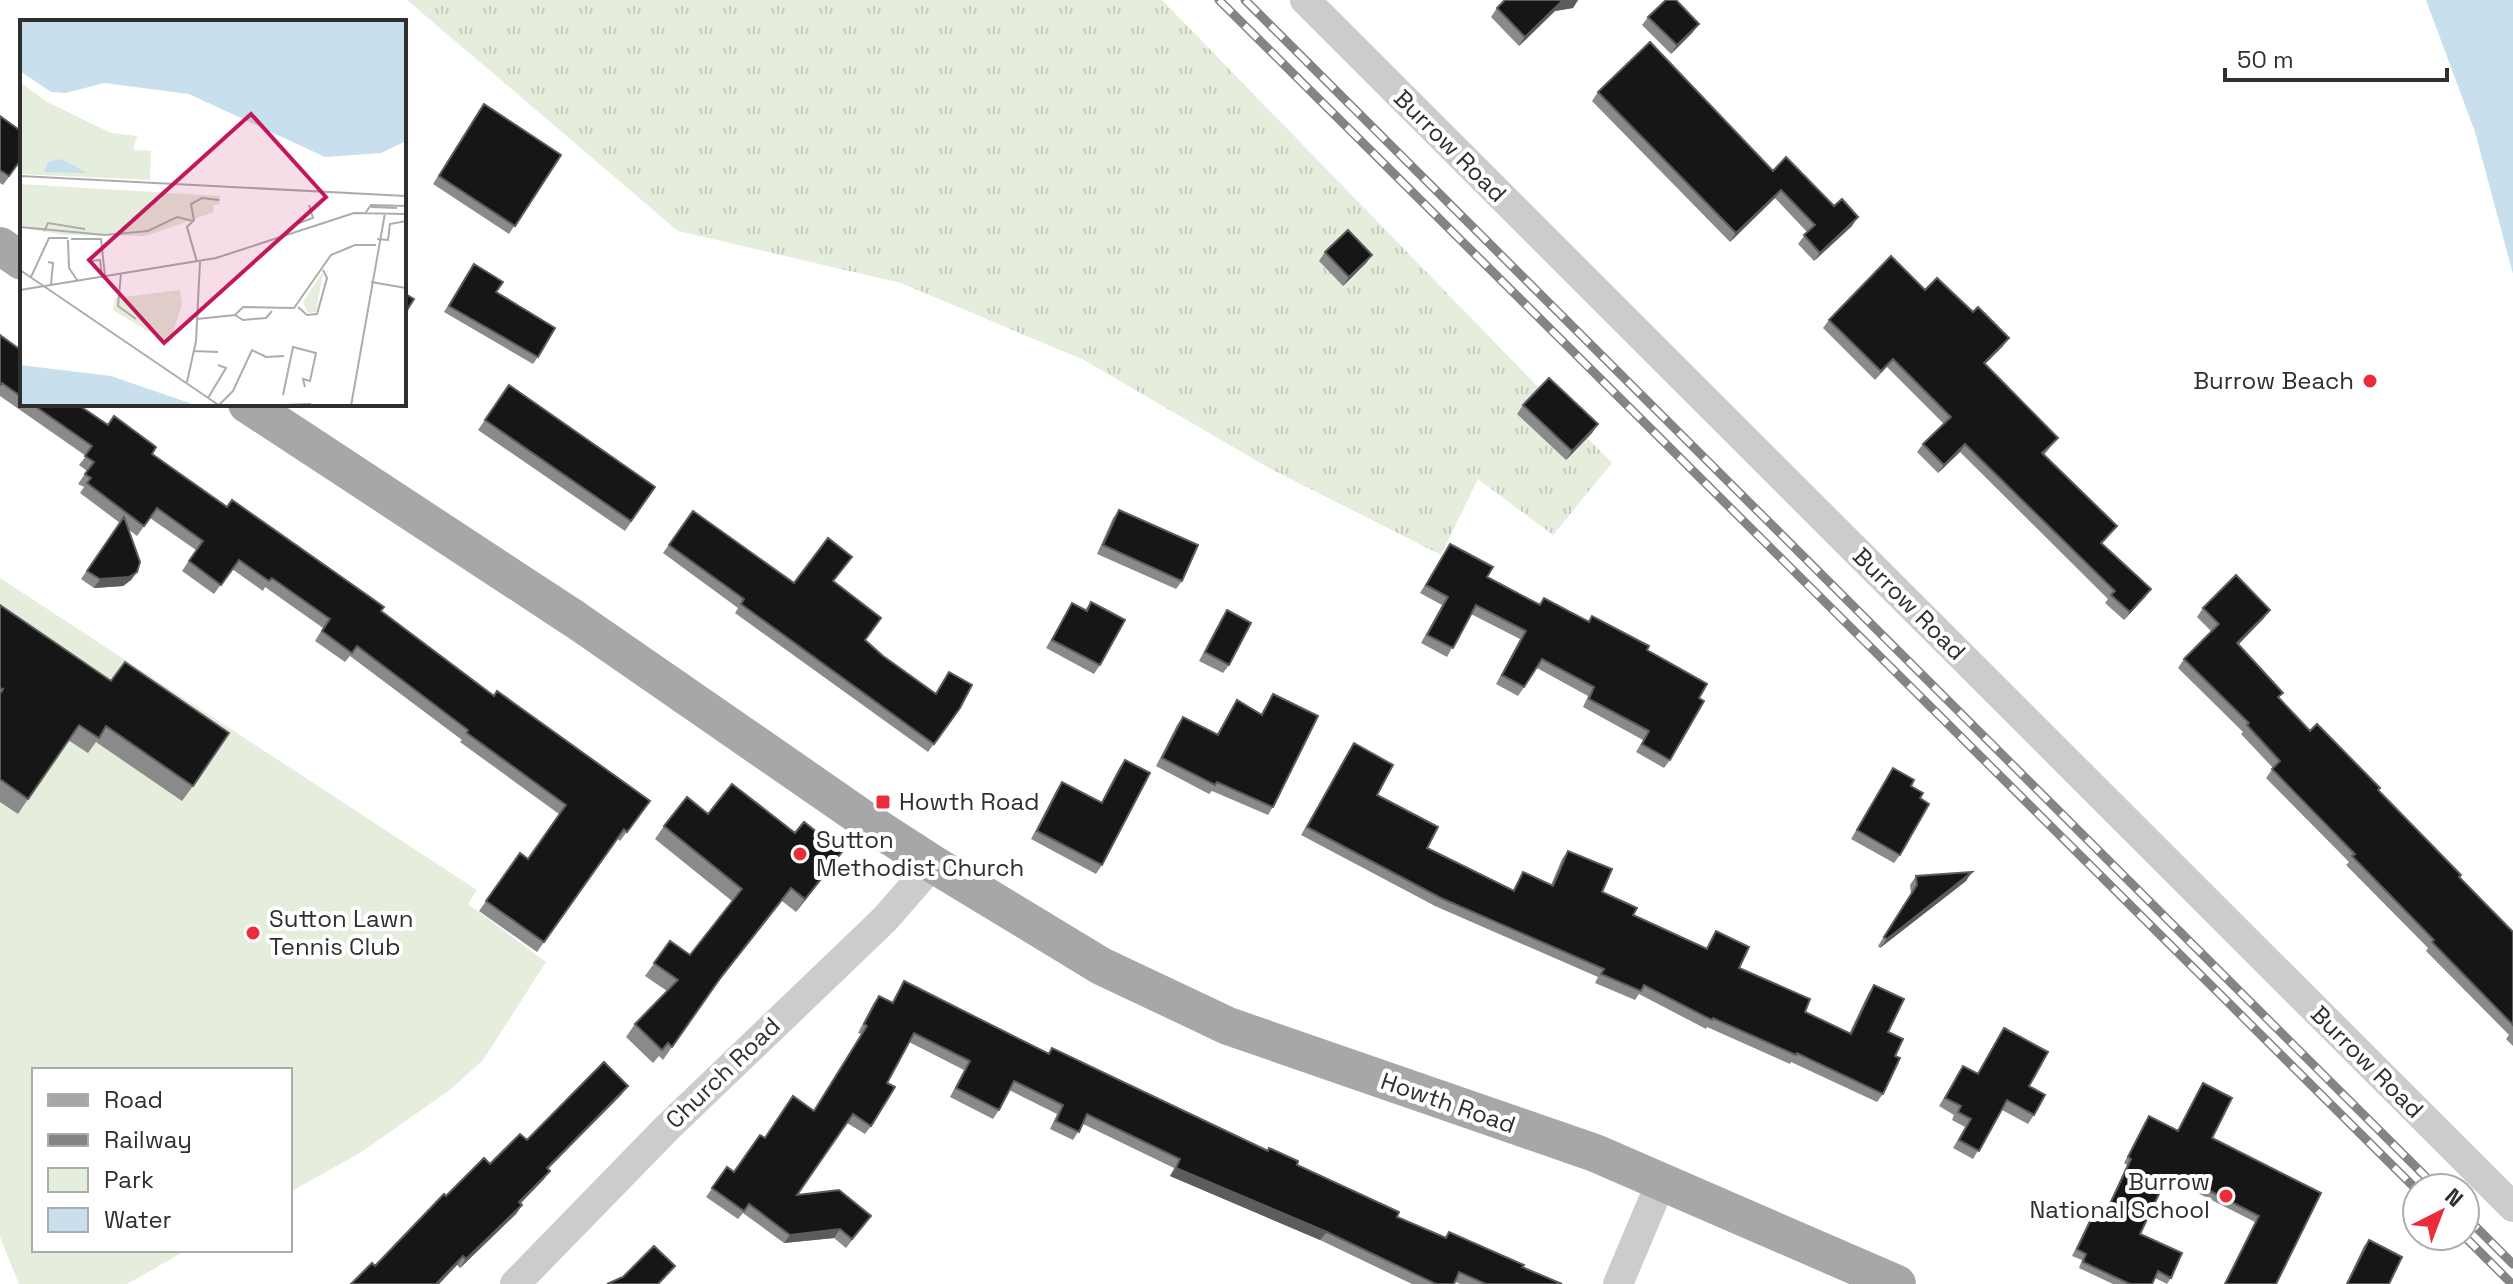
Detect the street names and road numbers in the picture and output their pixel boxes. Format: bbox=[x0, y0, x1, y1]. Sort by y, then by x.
street label: Burrow Road bbox=[1387, 83, 1513, 209]
street label: Burrow Road bbox=[1846, 541, 1972, 667]
street label: Burrow Road bbox=[2304, 999, 2430, 1125]
street label: Church Road bbox=[659, 1010, 786, 1135]
street label: Howth Road bbox=[1377, 1065, 1520, 1140]

